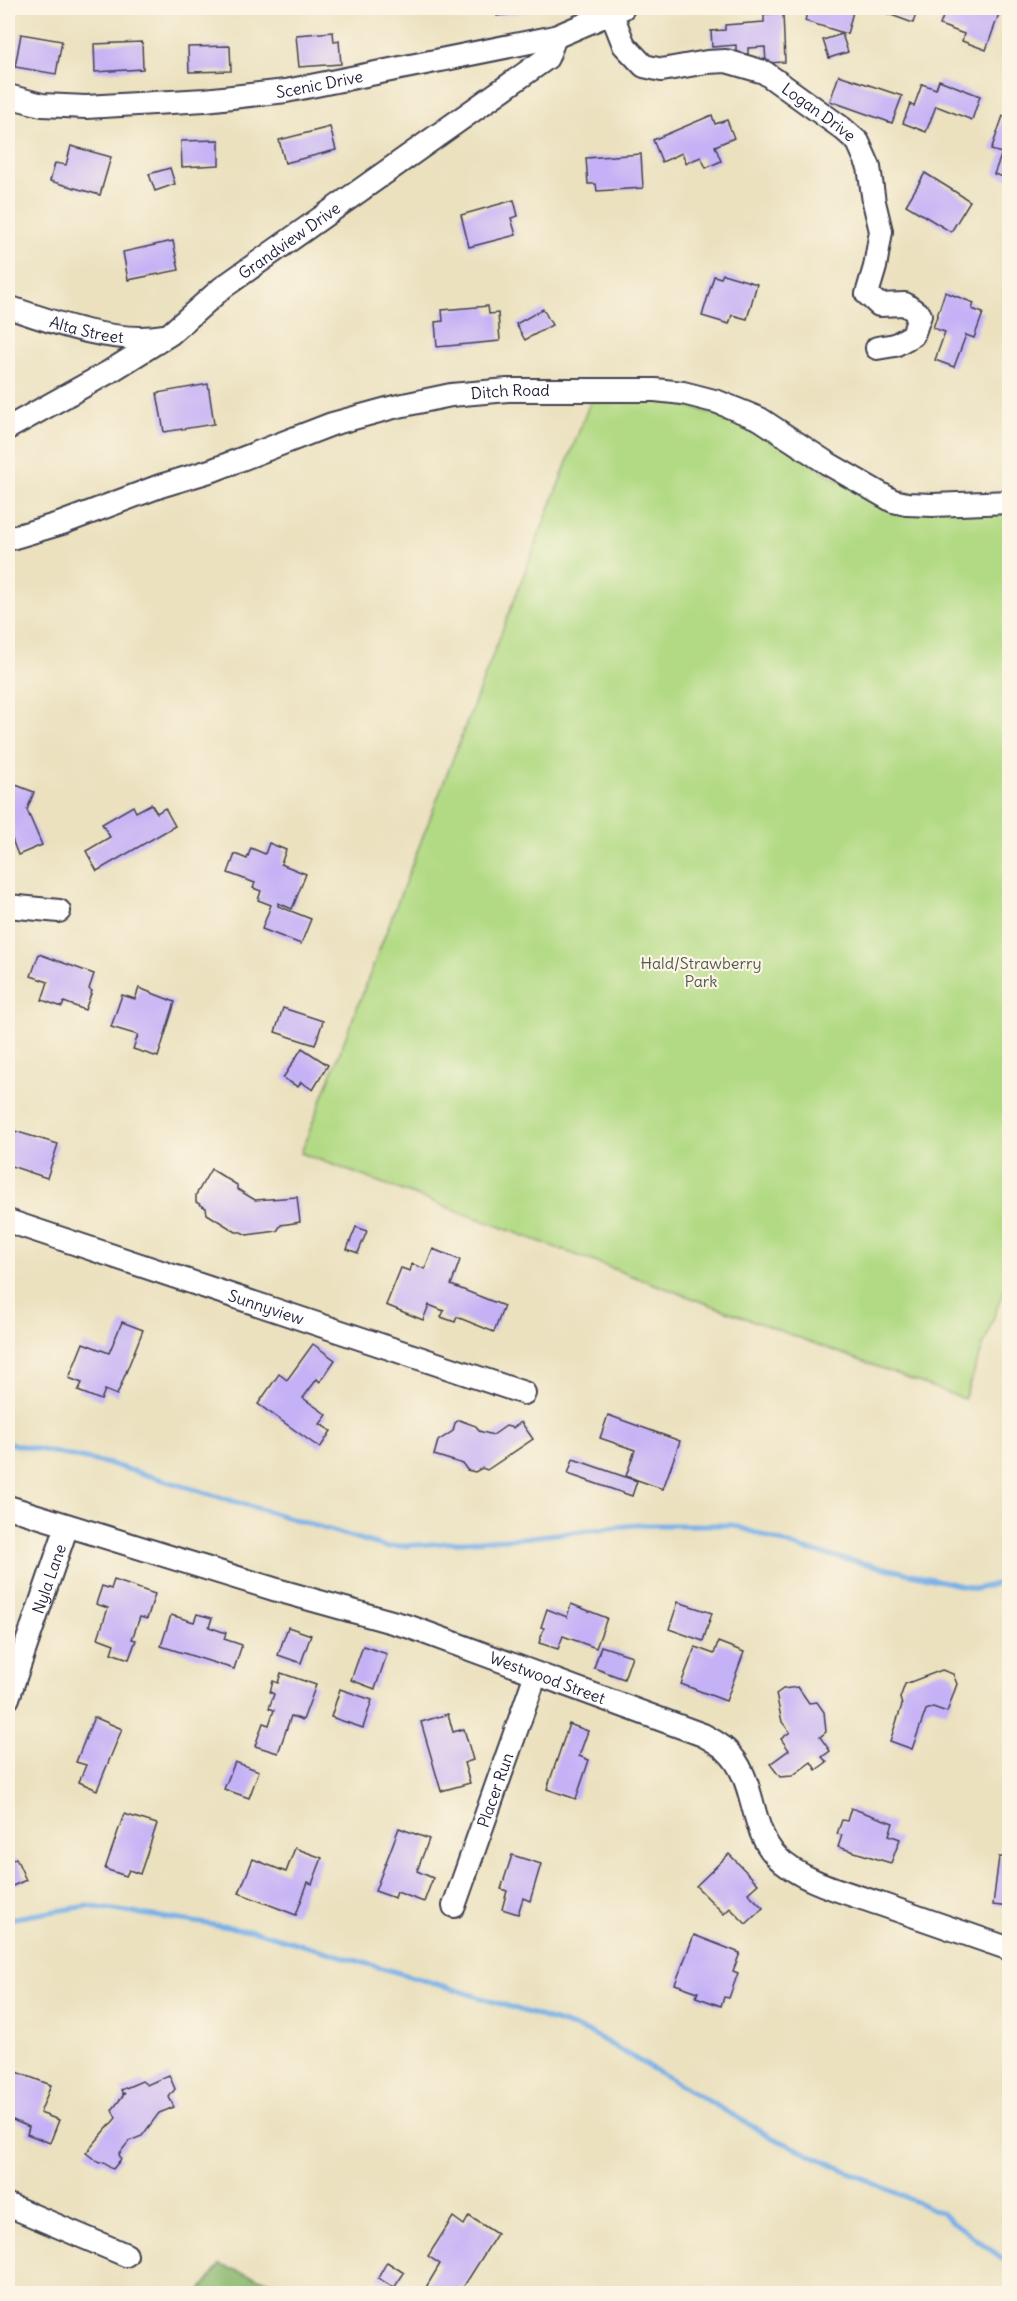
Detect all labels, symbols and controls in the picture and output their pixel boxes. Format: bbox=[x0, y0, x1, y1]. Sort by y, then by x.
street label: Scenic Drive bbox=[275, 66, 365, 102]
street label: Logan Drive bbox=[778, 78, 860, 145]
street label: Grandview Drive bbox=[234, 198, 344, 283]
street label: Alta Street bbox=[47, 311, 125, 347]
street label: Ditch Road bbox=[470, 380, 550, 403]
park label: Hald/Strawberry Park bbox=[640, 953, 762, 991]
street label: Sunnyview bbox=[226, 1285, 307, 1329]
street label: Nyla Lane bbox=[28, 1541, 70, 1616]
street label: Westwood Street bbox=[487, 1647, 609, 1708]
street label: Placer Run bbox=[473, 1750, 517, 1830]

